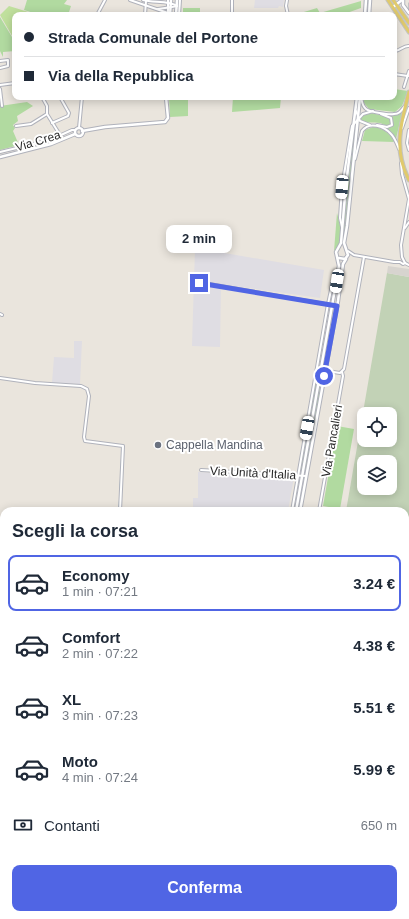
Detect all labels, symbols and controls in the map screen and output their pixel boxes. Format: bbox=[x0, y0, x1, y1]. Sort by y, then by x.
text: Strada Comunale del Portone bbox=[48, 29, 258, 46]
text: Via della Repubblica bbox=[48, 67, 194, 84]
street label: Via Crea bbox=[14, 127, 63, 154]
car bbox=[335, 175, 349, 199]
callout: 2 min bbox=[166, 225, 232, 253]
text: 2 min bbox=[182, 231, 216, 246]
car bbox=[329, 268, 345, 294]
route end bbox=[190, 274, 208, 292]
route start bbox=[315, 367, 333, 385]
street label: Via Pancalieri bbox=[319, 404, 345, 478]
map controls bbox=[357, 407, 397, 495]
button: locate bbox=[357, 407, 397, 447]
car bbox=[299, 415, 315, 441]
place label: Cappella Mandina bbox=[166, 438, 263, 452]
marker: Cappella Mandina bbox=[153, 440, 163, 450]
button: layers bbox=[357, 455, 397, 495]
street label: Via Unità d'Italia bbox=[210, 464, 297, 482]
text: Scegli la corsa bbox=[12, 521, 138, 541]
icon: car bbox=[14, 565, 50, 601]
text: Economy bbox=[62, 567, 130, 584]
text: 3.24 € bbox=[353, 575, 395, 592]
text: 1 min · 07:21 bbox=[62, 584, 138, 599]
icon: car bbox=[14, 627, 50, 663]
text: Comfort bbox=[62, 629, 120, 646]
text: 4.38 € bbox=[353, 637, 395, 654]
text: 2 min · 07:22 bbox=[62, 646, 138, 661]
icon: car bbox=[14, 689, 50, 725]
text: XL bbox=[62, 691, 81, 708]
text: 5.51 € bbox=[353, 699, 395, 716]
text: 3 min · 07:23 bbox=[62, 708, 138, 723]
icon: car bbox=[14, 751, 50, 787]
text: Moto bbox=[62, 753, 98, 770]
text: 5.99 € bbox=[353, 761, 395, 778]
text: 4 min · 07:24 bbox=[62, 770, 138, 785]
icon: cash bbox=[12, 814, 34, 836]
text: Contanti bbox=[44, 817, 100, 834]
text: 650 m bbox=[361, 818, 397, 833]
button: Conferma bbox=[12, 865, 397, 911]

